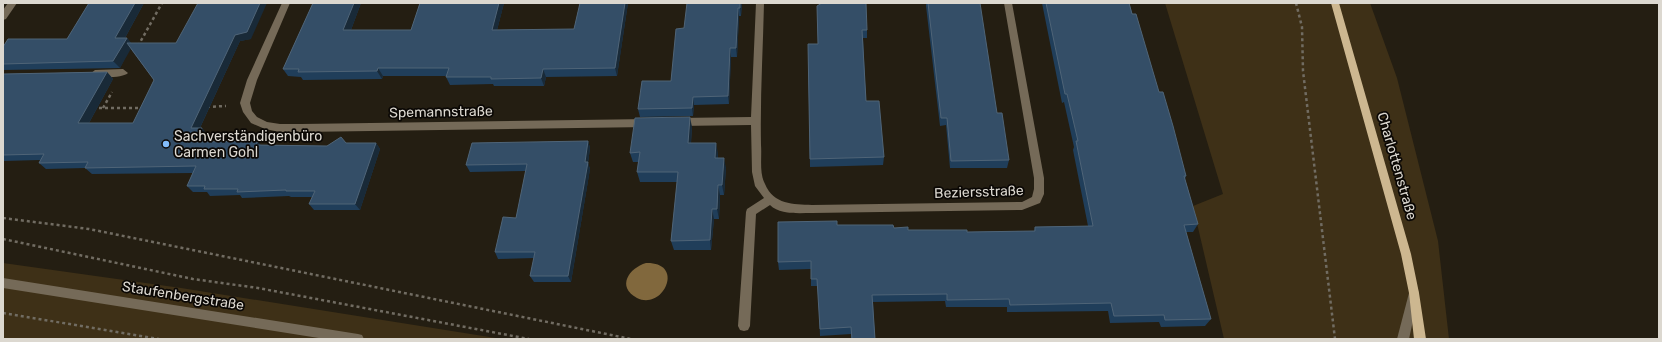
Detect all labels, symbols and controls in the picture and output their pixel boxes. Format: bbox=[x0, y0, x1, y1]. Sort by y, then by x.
street label: Spemannstraße bbox=[389, 103, 493, 121]
street label: Charlottenstraße bbox=[1374, 110, 1421, 222]
place label: Sachverständigenbüro Carmen Gohl bbox=[174, 128, 322, 161]
marker: Sachverständigenbüro Carmen Gohl bbox=[161, 139, 171, 149]
street label: Beziersstraße bbox=[934, 182, 1024, 202]
street label: Staufenbergstraße bbox=[121, 278, 245, 314]

